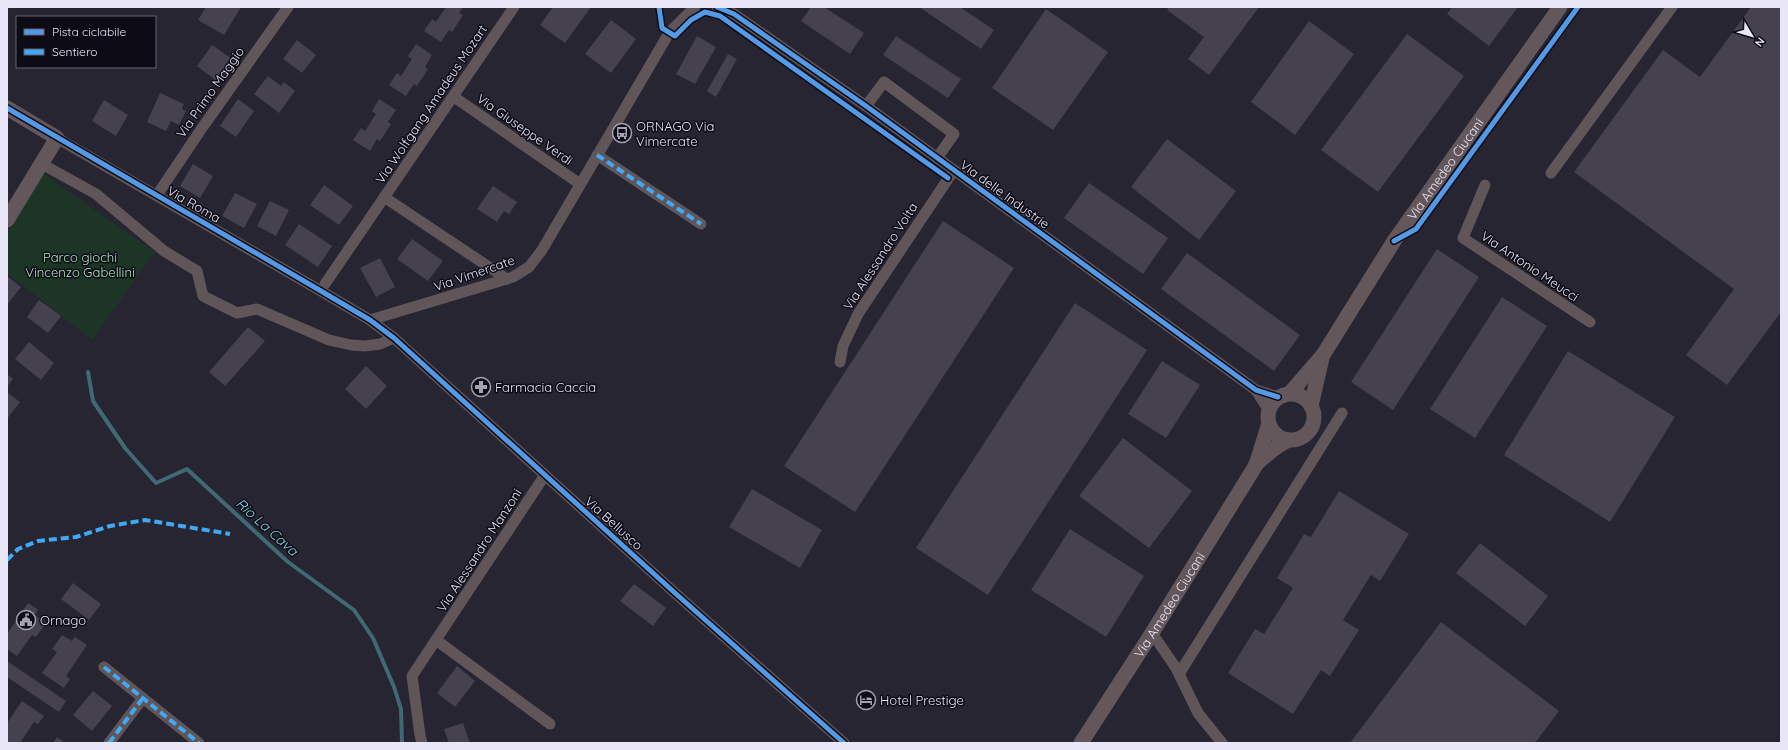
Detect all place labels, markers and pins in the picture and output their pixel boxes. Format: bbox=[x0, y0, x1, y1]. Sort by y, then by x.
place label: ORNAGO Via Vimercate bbox=[636, 118, 714, 149]
bus stop icon: ORNAGO Via Vimercate bbox=[611, 122, 633, 144]
pharmacy icon: Farmacia Caccia bbox=[470, 376, 492, 398]
place label: Farmacia Caccia bbox=[495, 379, 596, 395]
public building icon: Ornago bbox=[15, 609, 37, 631]
place label: Ornago bbox=[40, 612, 86, 628]
hotel icon: Hotel Prestige bbox=[855, 689, 877, 711]
place label: Hotel Prestige bbox=[880, 692, 964, 708]

